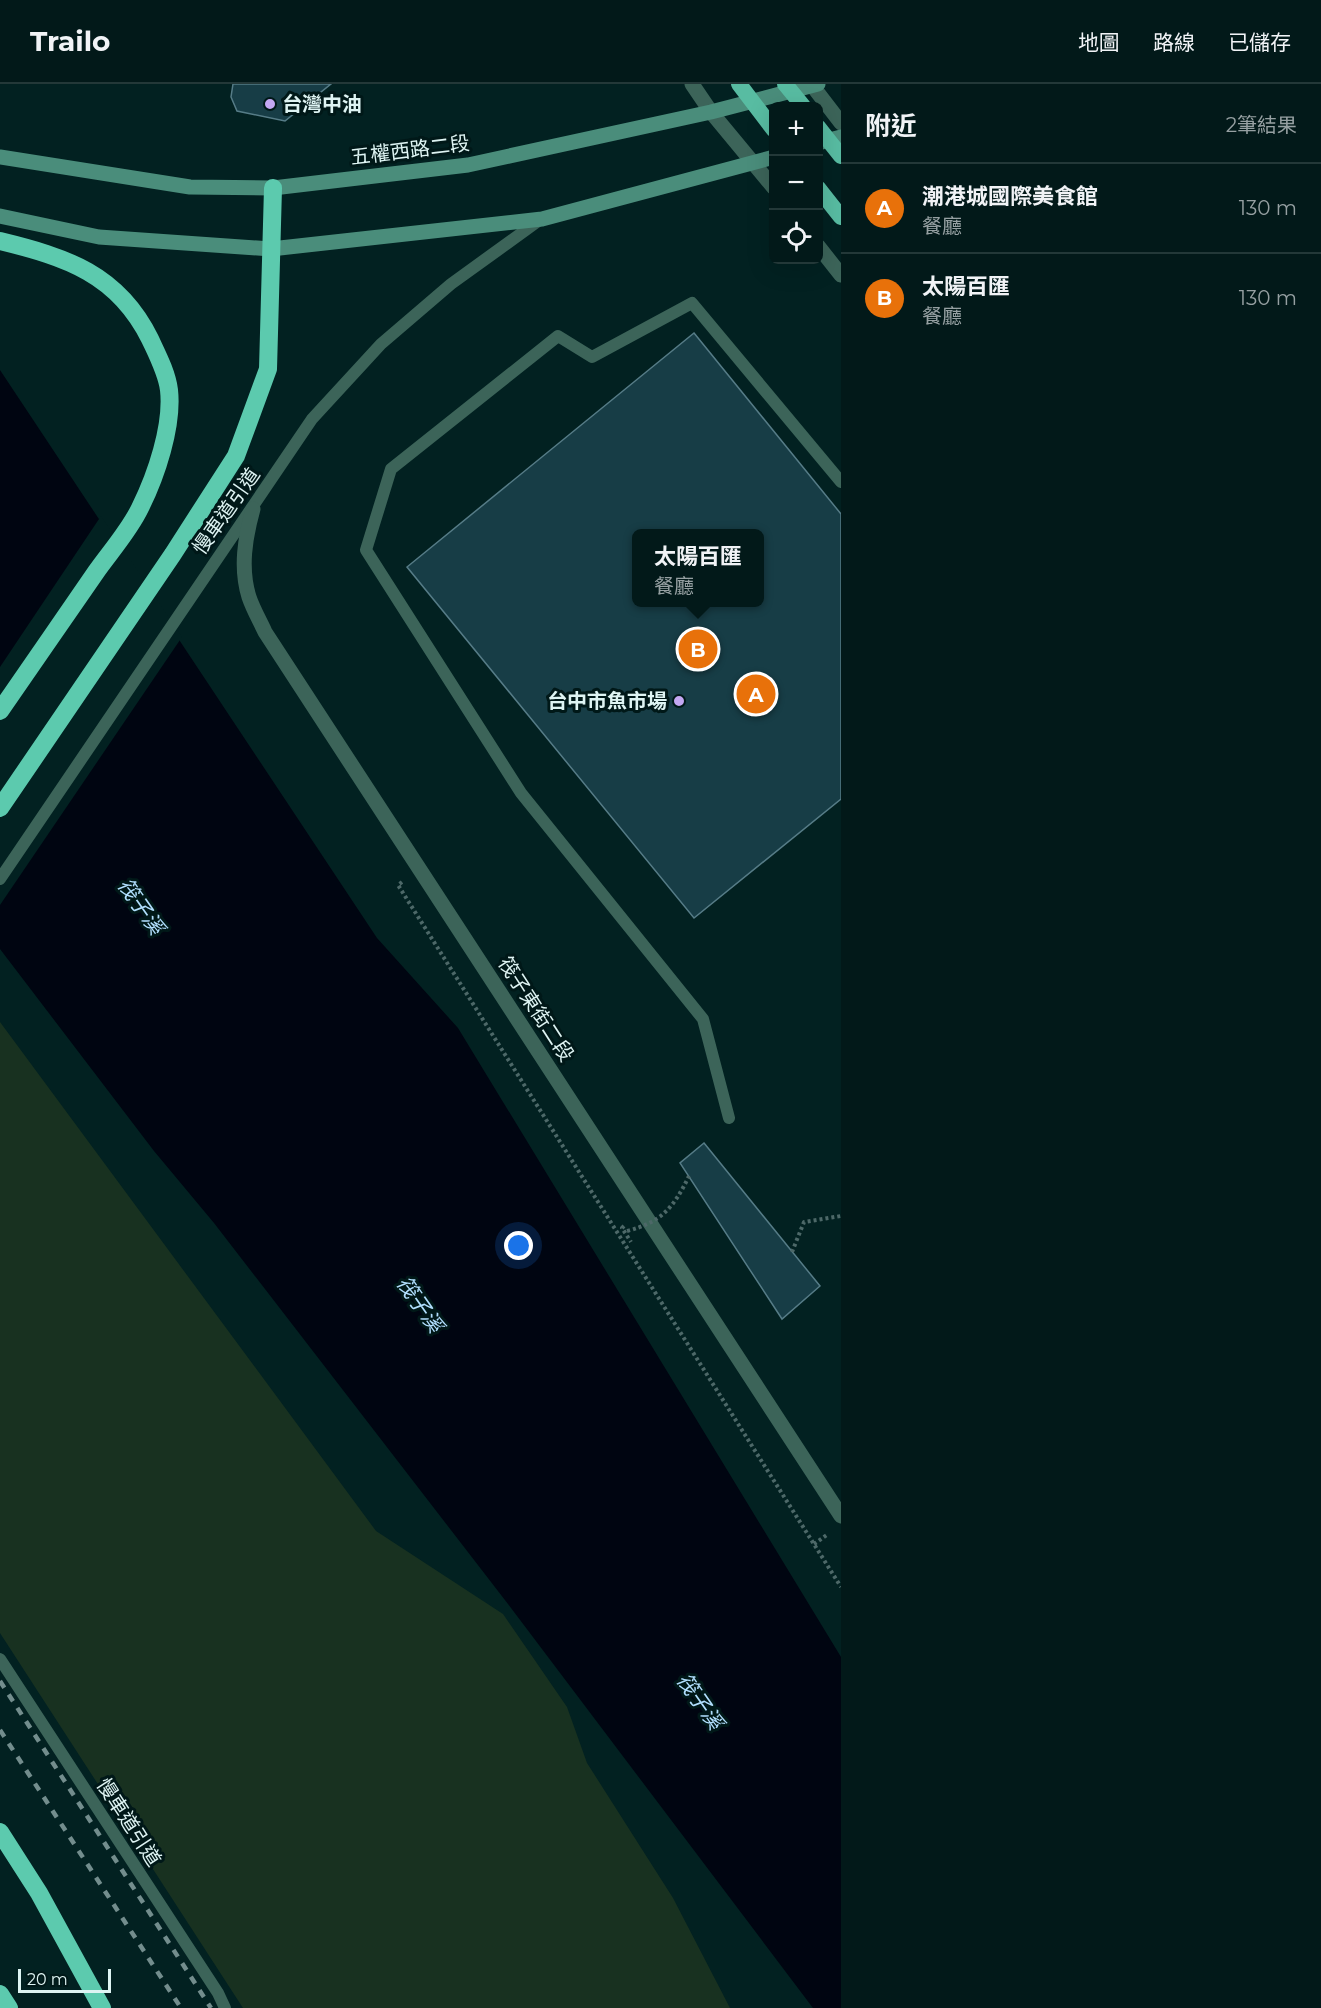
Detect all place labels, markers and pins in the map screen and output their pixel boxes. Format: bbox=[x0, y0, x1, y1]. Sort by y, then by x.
place label: 台灣中油 bbox=[282, 92, 362, 116]
marker: 台灣中油 bbox=[263, 97, 277, 111]
pin: B bbox=[678, 626, 718, 672]
pin: A bbox=[736, 672, 776, 716]
place label: 台中市魚市場 bbox=[547, 689, 667, 713]
marker: 台中市魚市場 bbox=[672, 694, 686, 708]

